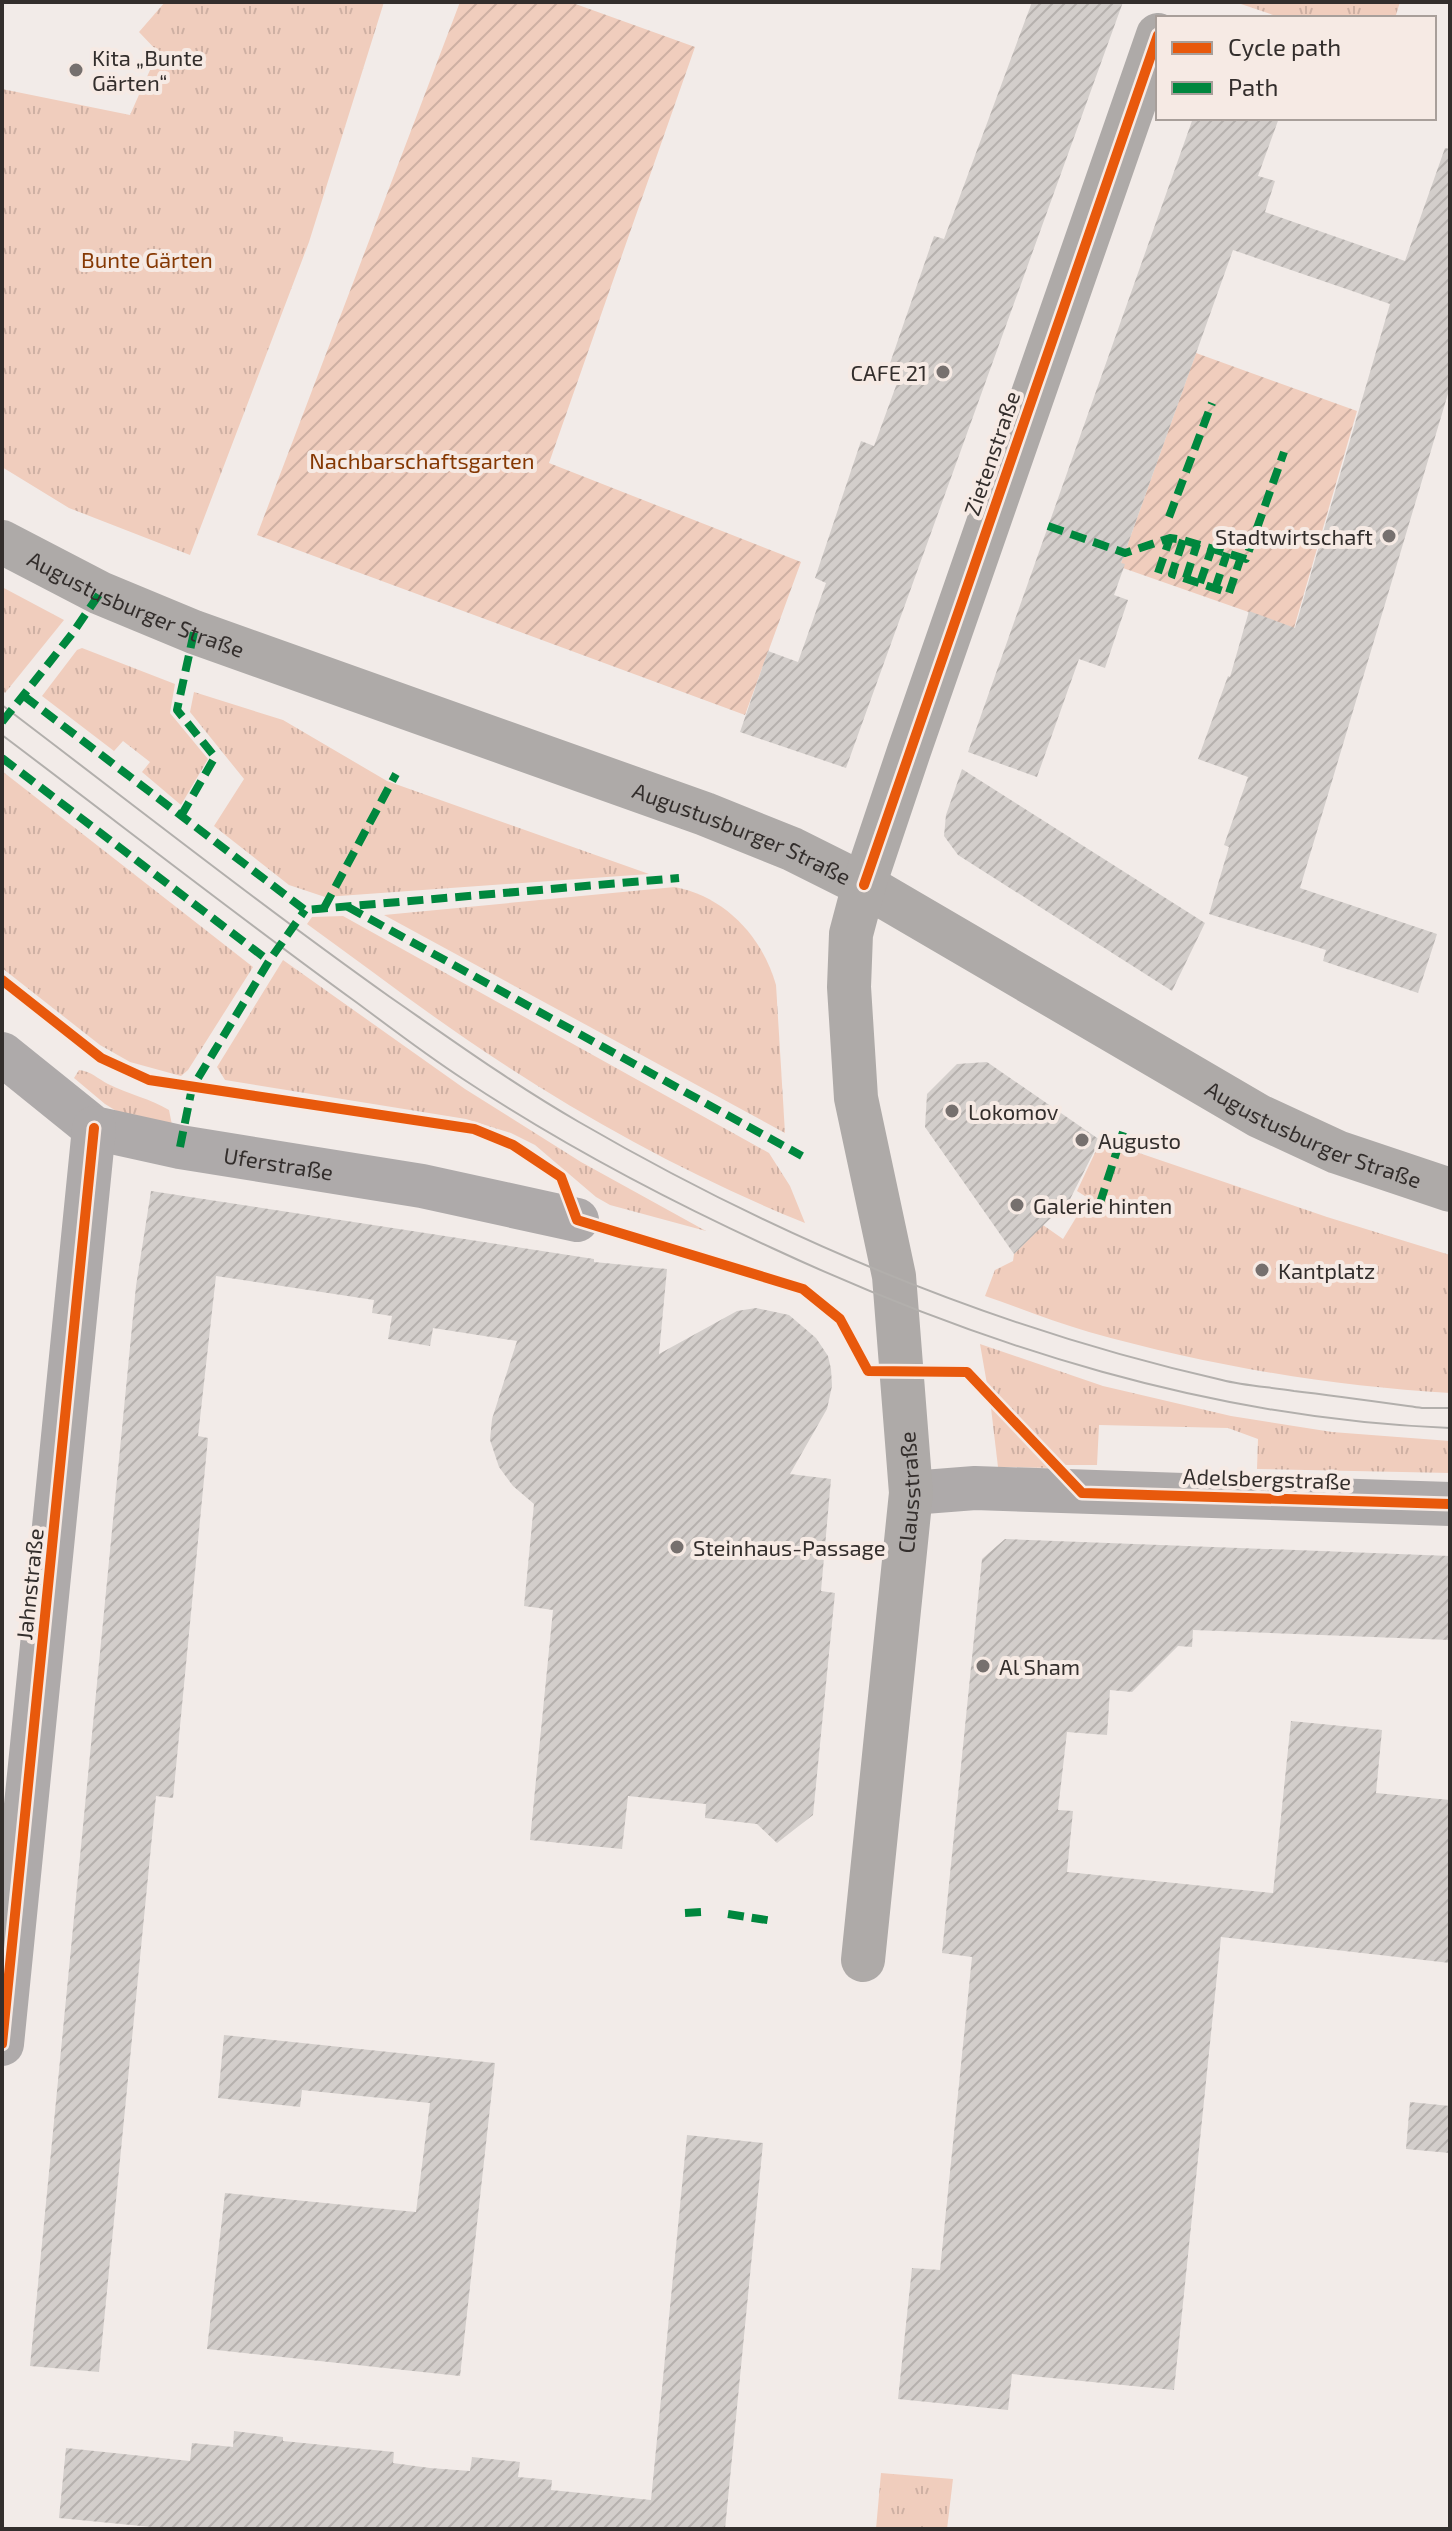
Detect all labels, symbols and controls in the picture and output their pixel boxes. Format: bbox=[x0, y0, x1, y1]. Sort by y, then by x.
legend bbox=[1156, 16, 1436, 120]
text: Cycle path bbox=[1228, 32, 1341, 61]
place label: Kita „Bunte Gärten“ bbox=[92, 44, 203, 95]
marker: Kita „Bunte Gärten“ bbox=[67, 61, 85, 79]
text: Path bbox=[1228, 72, 1278, 101]
park label: Bunte Gärten bbox=[81, 246, 213, 272]
place label: CAFE 21 bbox=[851, 359, 927, 385]
marker: CAFE 21 bbox=[934, 363, 952, 381]
street label: Zietenstraße bbox=[958, 387, 1024, 519]
park label: Nachbarschaftsgarten bbox=[309, 447, 535, 473]
place label: Stadtwirtschaft bbox=[1215, 523, 1373, 549]
marker: Stadtwirtschaft bbox=[1380, 527, 1398, 545]
street label: Augustusburger Straße bbox=[24, 545, 248, 662]
street label: Augustusburger Straße bbox=[629, 776, 855, 889]
street label: Augustusburger Straße bbox=[1201, 1075, 1425, 1192]
place label: Lokomov bbox=[968, 1098, 1059, 1124]
marker: Lokomov bbox=[943, 1102, 961, 1120]
place label: Augusto bbox=[1098, 1127, 1181, 1153]
marker: Augusto bbox=[1073, 1131, 1091, 1149]
street label: Uferstraße bbox=[222, 1141, 335, 1185]
place label: Galerie hinten bbox=[1033, 1192, 1172, 1218]
marker: Galerie hinten bbox=[1008, 1196, 1026, 1214]
place label: Kantplatz bbox=[1278, 1257, 1375, 1283]
marker: Kantplatz bbox=[1253, 1261, 1271, 1279]
street label: Clausstraße bbox=[892, 1431, 924, 1555]
street label: Adelsbergstraße bbox=[1182, 1462, 1352, 1494]
street label: Jahnstraße bbox=[10, 1527, 48, 1641]
place label: Steinhaus-Passage bbox=[693, 1534, 886, 1560]
marker: Steinhaus-Passage bbox=[668, 1538, 686, 1556]
place label: Al Sham bbox=[999, 1653, 1080, 1679]
marker: Al Sham bbox=[974, 1657, 992, 1675]

